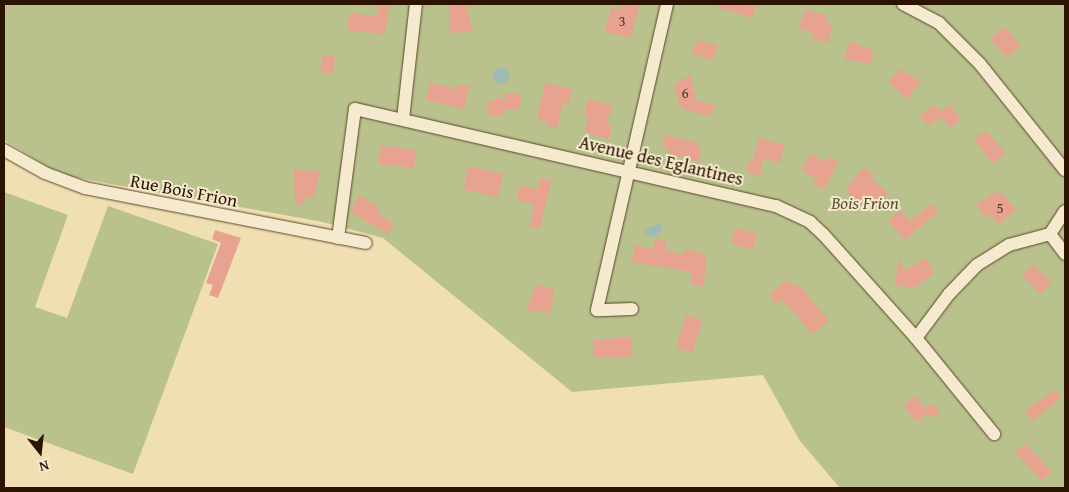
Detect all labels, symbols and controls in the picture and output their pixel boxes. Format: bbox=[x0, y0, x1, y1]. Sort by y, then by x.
house number: 3 bbox=[618, 12, 626, 30]
house number: 6 bbox=[681, 84, 689, 102]
street label: Avenue des Eglantines bbox=[577, 132, 745, 190]
street label: Rue Bois Frion bbox=[129, 170, 239, 212]
park label: Bois Frion bbox=[831, 192, 899, 214]
house number: 5 bbox=[996, 199, 1004, 217]
north arrow bbox=[15, 427, 65, 477]
text: N bbox=[37, 456, 51, 477]

